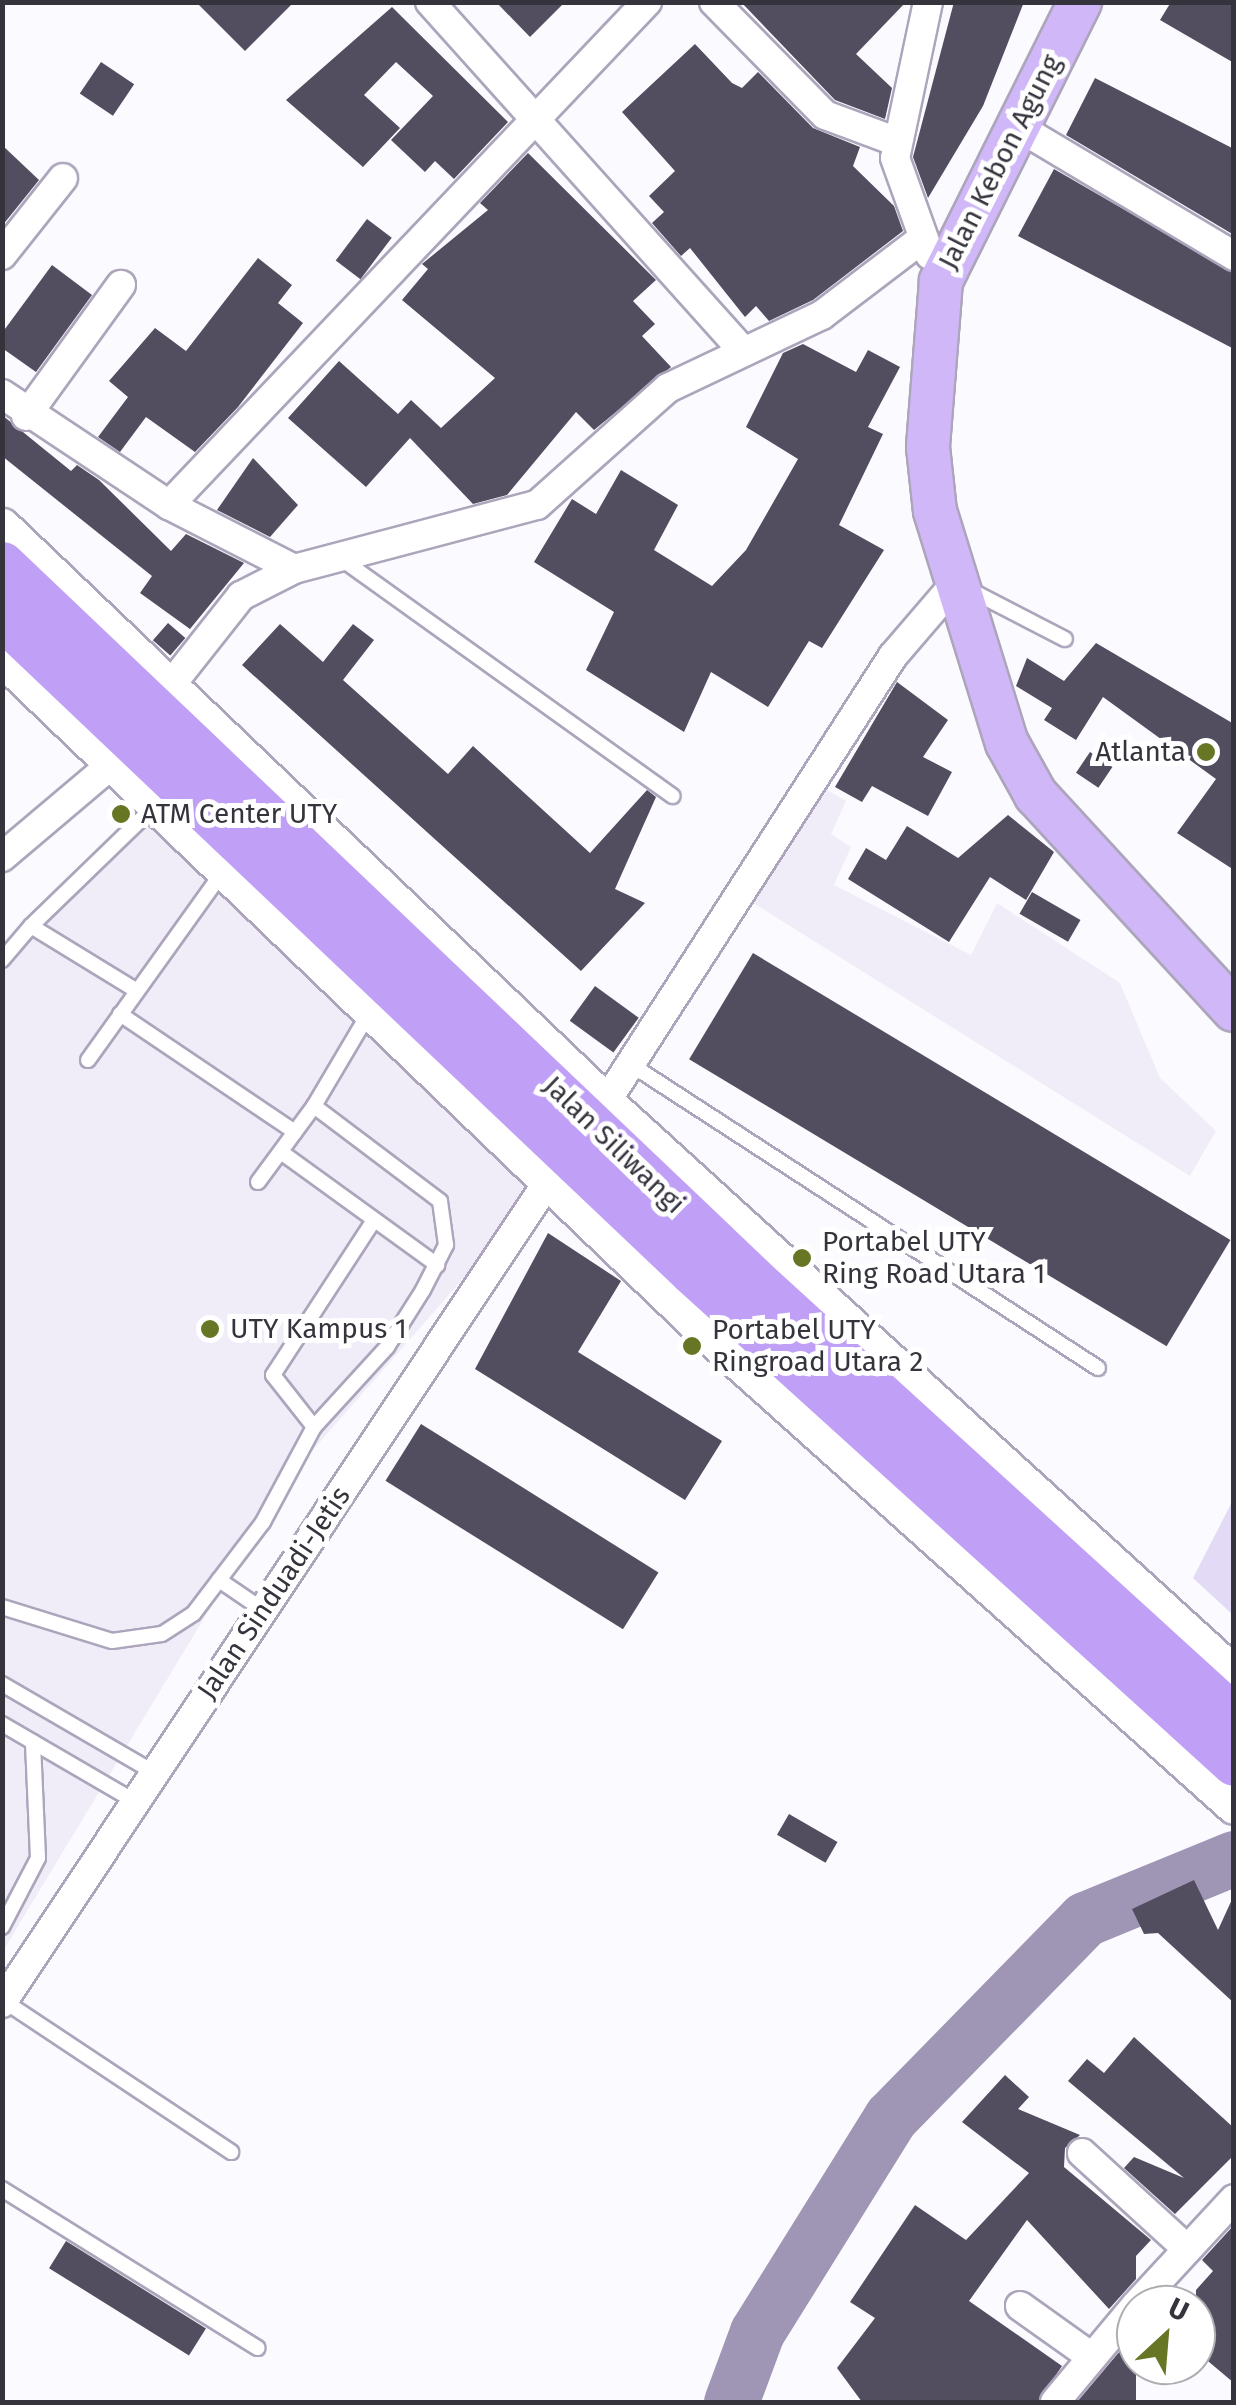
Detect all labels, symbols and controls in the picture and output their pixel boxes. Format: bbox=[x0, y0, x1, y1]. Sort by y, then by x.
street label: Jalan Kebon Agung bbox=[931, 49, 1069, 275]
place label: Atlanta bbox=[1095, 735, 1186, 769]
marker: Atlanta bbox=[1195, 741, 1217, 763]
place label: ATM Center UTY bbox=[141, 797, 337, 831]
marker: ATM Center UTY bbox=[110, 803, 132, 825]
street label: Jalan Siliwangi bbox=[536, 1069, 692, 1221]
place label: Portabel UTY Ring Road Utara 1 bbox=[822, 1225, 1045, 1291]
marker: Portabel UTY Ring Road Utara 1 bbox=[791, 1247, 813, 1269]
place label: UTY Kampus 1 bbox=[230, 1312, 407, 1346]
place label: Portabel UTY Ringroad Utara 2 bbox=[712, 1313, 923, 1379]
marker: UTY Kampus 1 bbox=[199, 1318, 221, 1340]
marker: Portabel UTY Ringroad Utara 2 bbox=[681, 1335, 703, 1357]
street label: Jalan Sinduadi-Jetis bbox=[190, 1480, 358, 1706]
north arrow bbox=[1116, 2285, 1216, 2385]
text: U bbox=[1163, 2291, 1194, 2328]

